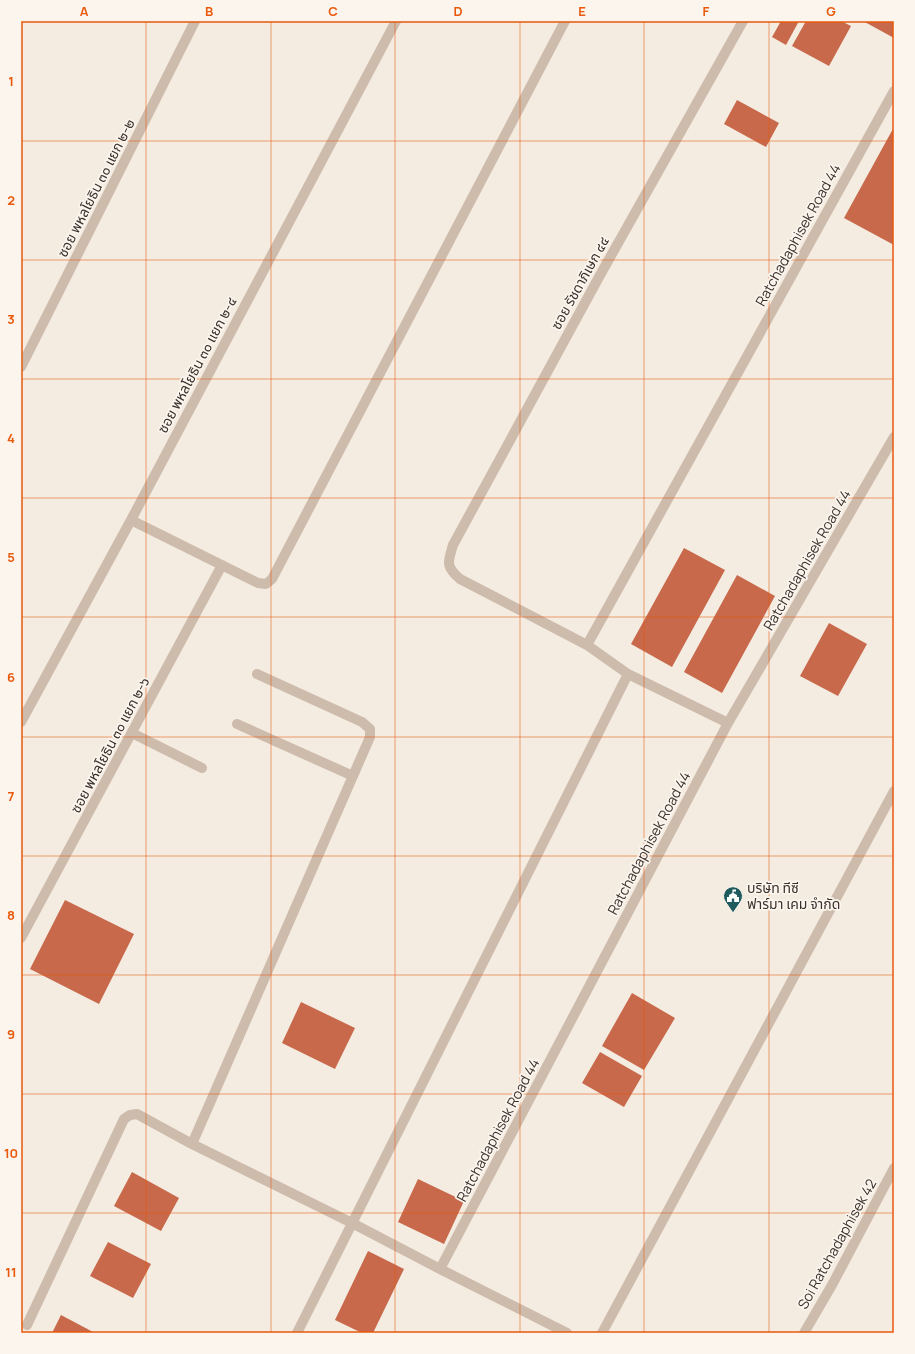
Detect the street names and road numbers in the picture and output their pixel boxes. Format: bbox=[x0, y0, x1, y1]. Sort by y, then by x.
street label: ซอย พหลโยธิน ๓๐ แยก ๒-๒ bbox=[52, 115, 139, 260]
street label: Ratchadaphisek Road 44 bbox=[751, 160, 845, 309]
street label: ซอย รัชดาภิเษก ๔๔ bbox=[546, 233, 613, 333]
street label: ซอย พหลโยธิน ๓๐ แยก ๒-๔ bbox=[153, 293, 241, 436]
street label: Ratchadaphisek Road 44 bbox=[758, 486, 855, 634]
street label: ซอย พหลโยธิน ๓๐ แยก ๒-๖ bbox=[66, 673, 154, 816]
street label: Ratchadaphisek Road 44 bbox=[603, 768, 694, 918]
street label: Ratchadaphisek Road 44 bbox=[452, 1055, 543, 1205]
street label: Soi Ratchadaphisek 42 bbox=[793, 1175, 880, 1312]

